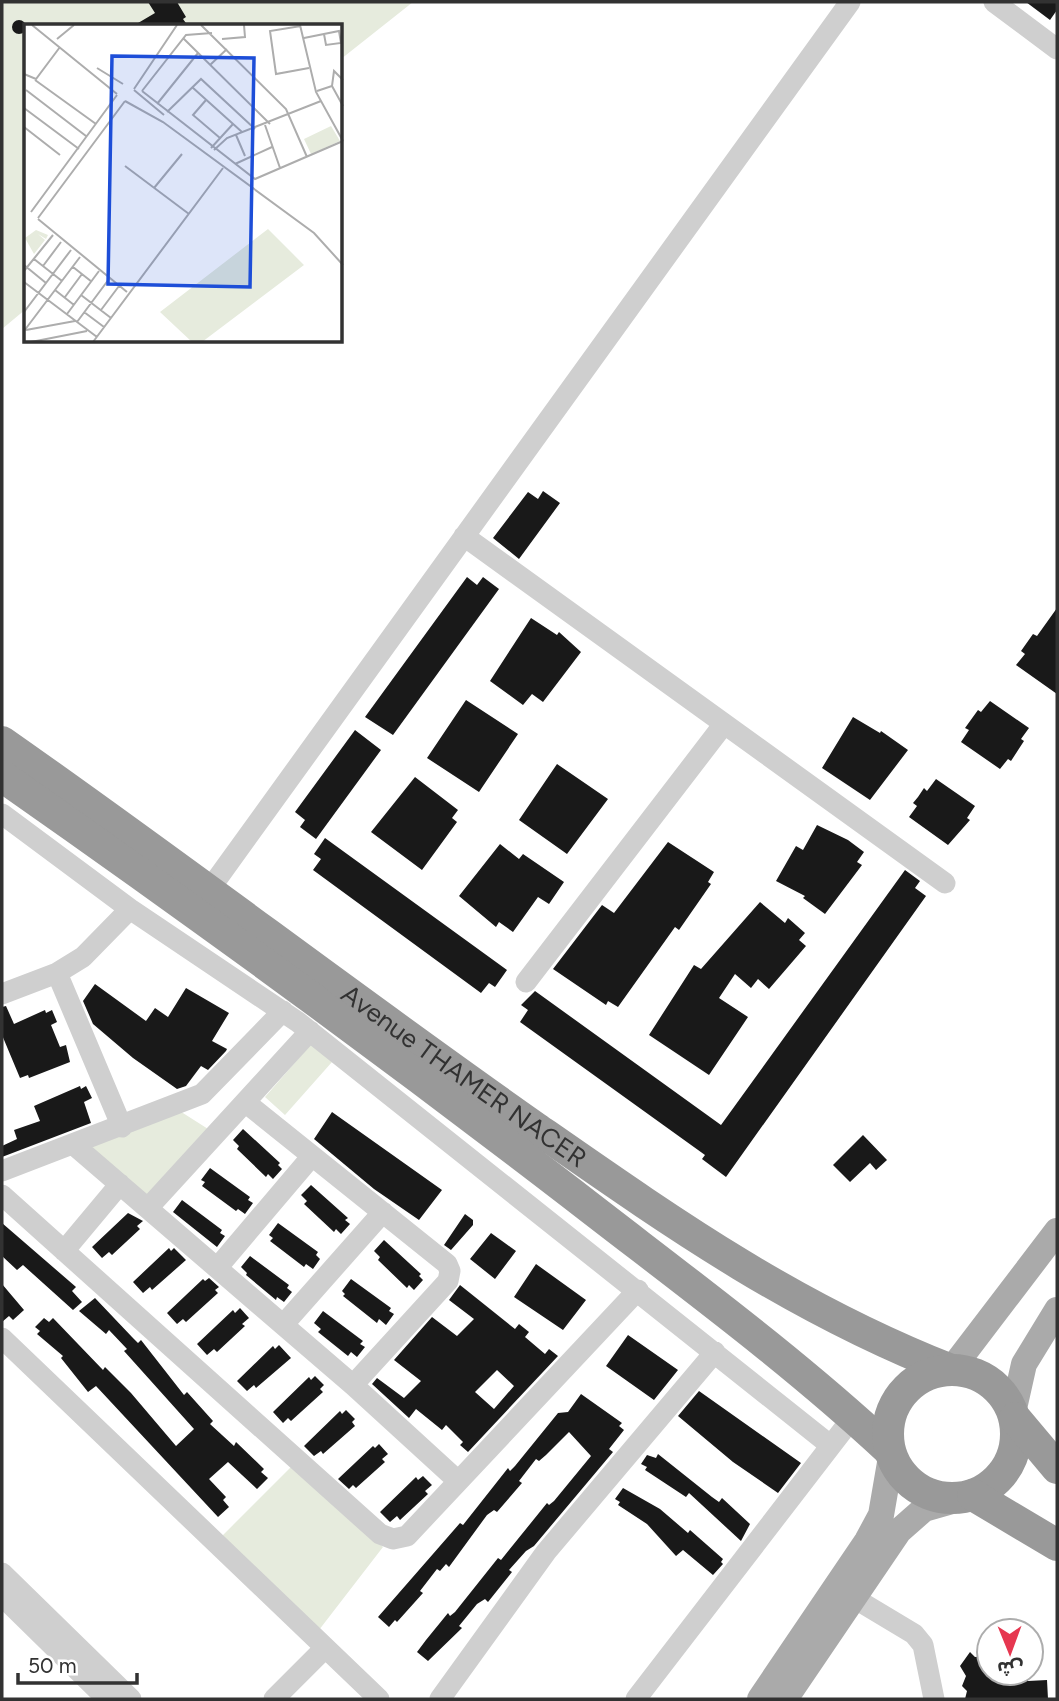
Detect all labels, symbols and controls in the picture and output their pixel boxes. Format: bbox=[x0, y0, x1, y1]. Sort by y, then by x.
inset map bbox=[24, 24, 343, 343]
street label: Avenue THAMER NACER bbox=[335, 978, 593, 1174]
north arrow bbox=[975, 1617, 1045, 1687]
scale bar bbox=[18, 1642, 136, 1686]
text: 50 m bbox=[28, 1653, 77, 1678]
text: ش bbox=[997, 1657, 1024, 1680]

